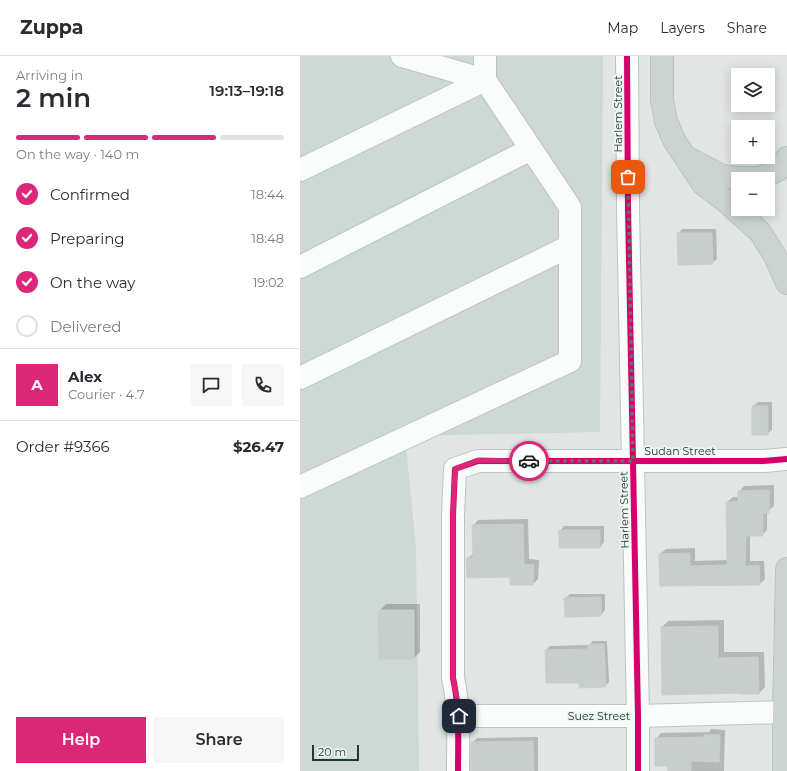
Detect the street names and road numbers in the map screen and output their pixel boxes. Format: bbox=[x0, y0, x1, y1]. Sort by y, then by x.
street label: Harlem Street bbox=[611, 75, 625, 153]
street label: Sudan Street bbox=[644, 444, 716, 458]
street label: Harlem Street bbox=[616, 471, 632, 549]
street label: Suez Street bbox=[568, 709, 631, 723]

